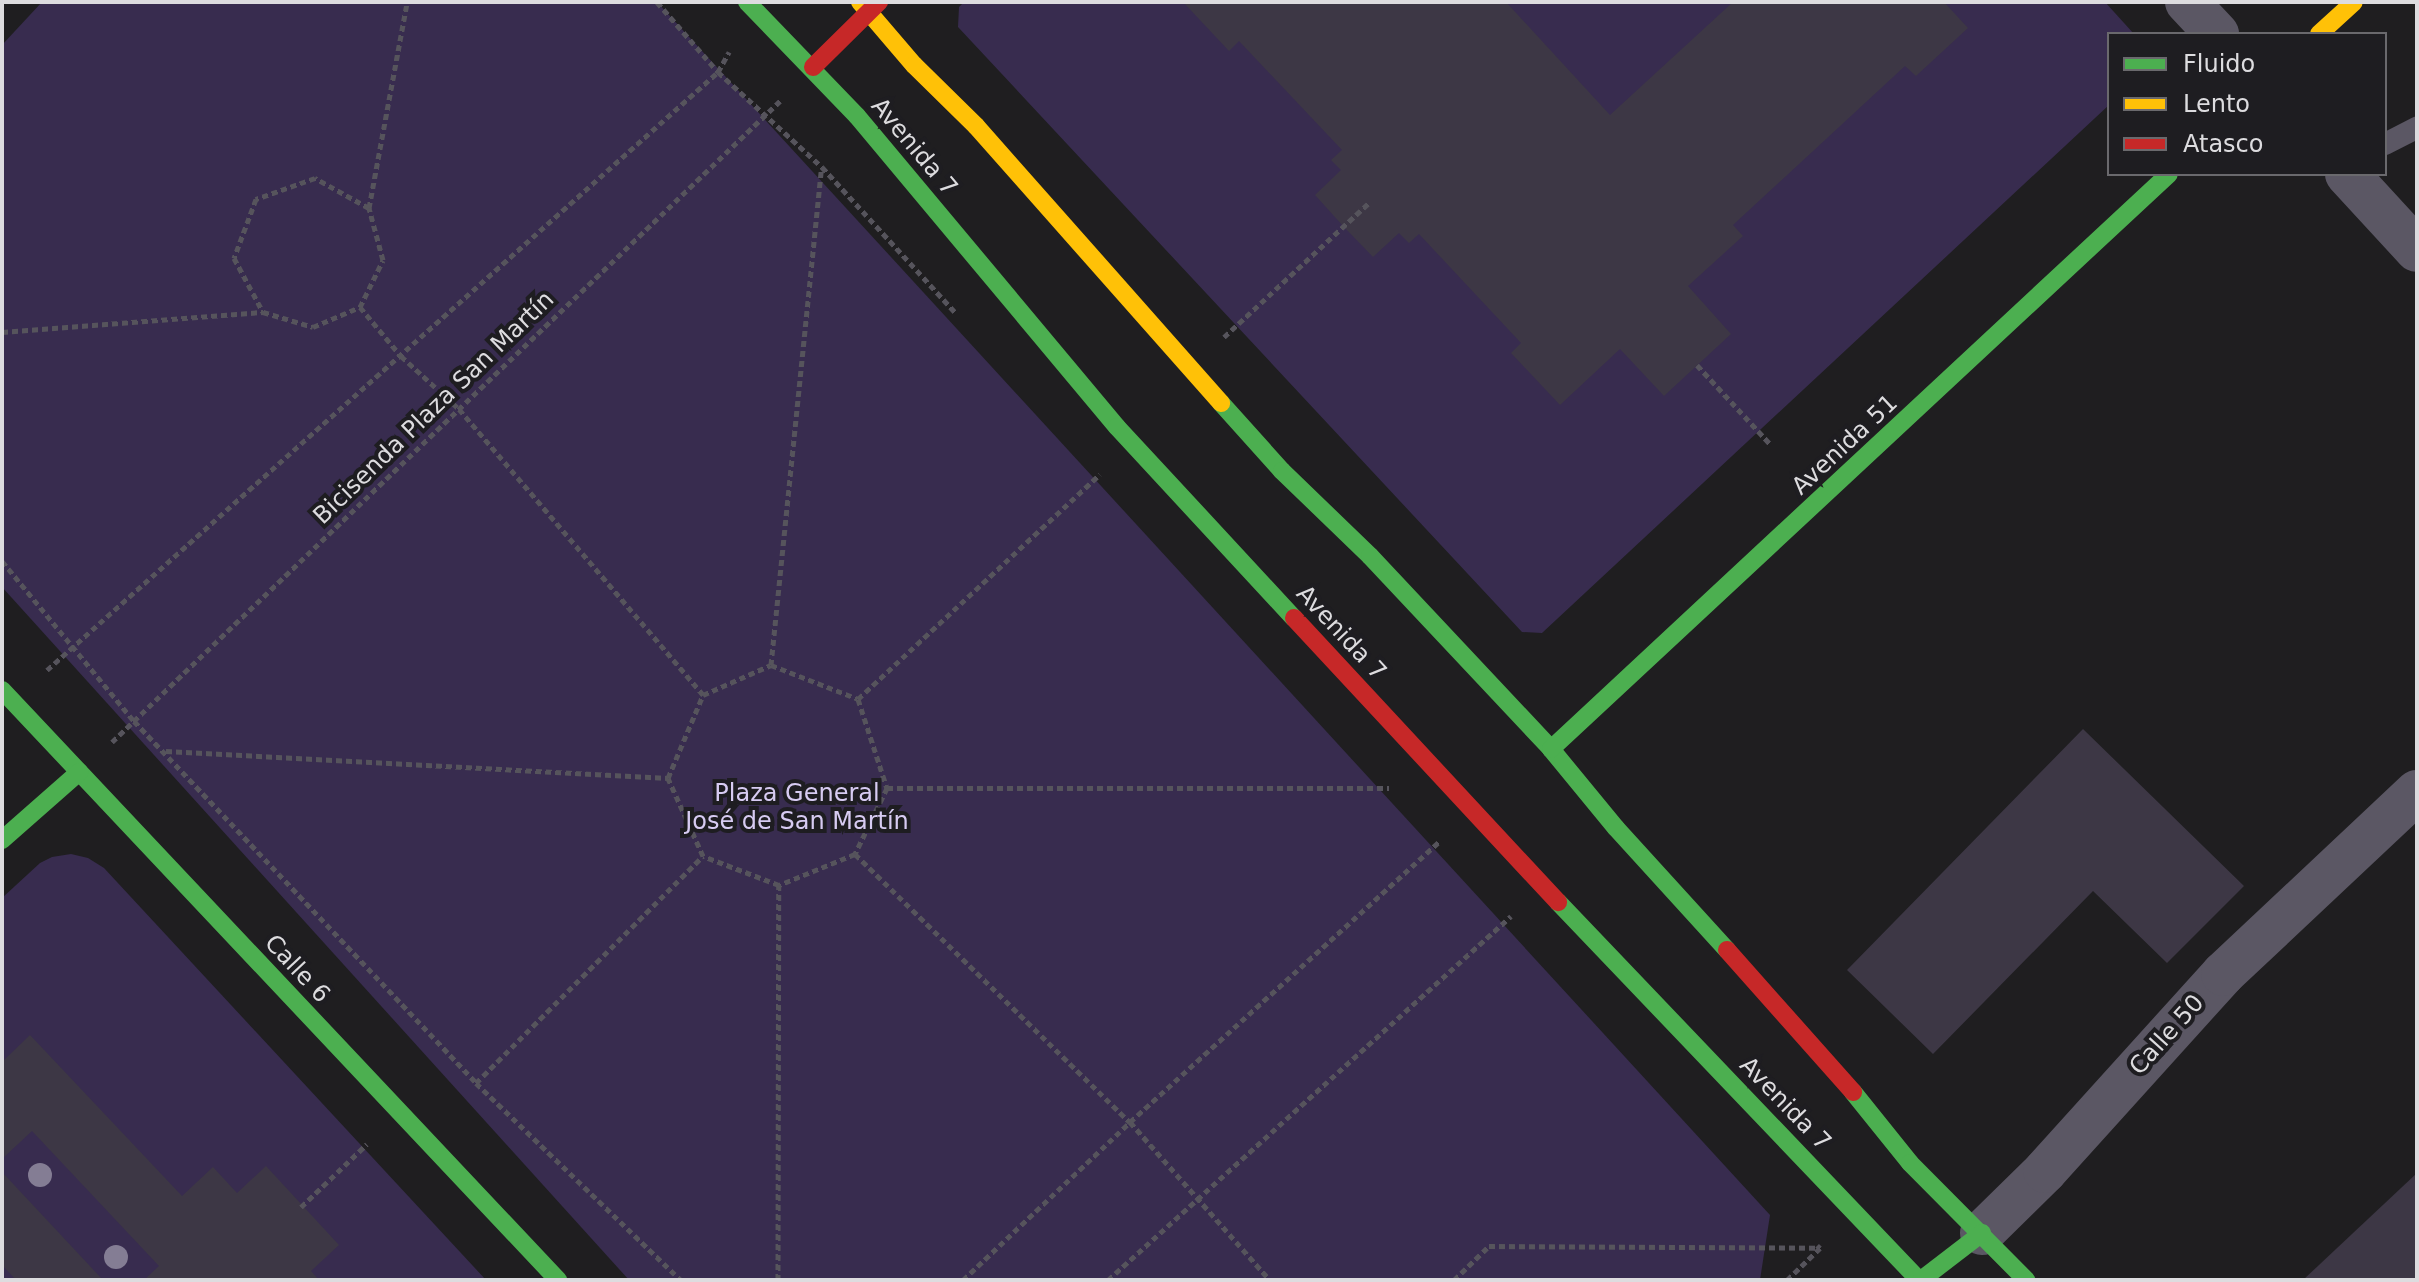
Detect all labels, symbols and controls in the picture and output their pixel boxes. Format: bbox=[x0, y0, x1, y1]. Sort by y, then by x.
legend bbox=[2107, 32, 2387, 176]
text: Fluido bbox=[2183, 50, 2255, 78]
text: Lento bbox=[2183, 90, 2250, 118]
street label: Avenida 7 bbox=[865, 92, 963, 202]
text: Atasco bbox=[2183, 130, 2264, 158]
street label: Bicisenda Plaza San Martín bbox=[308, 285, 560, 531]
street label: Avenida 51 bbox=[1786, 389, 1904, 501]
street label: Avenida 7 bbox=[1290, 580, 1392, 686]
park label: Plaza General José de San Martín bbox=[685, 780, 909, 836]
street label: Calle 6 bbox=[258, 929, 336, 1009]
street label: Calle 50 bbox=[2124, 989, 2210, 1081]
street label: Avenida 7 bbox=[1733, 1051, 1837, 1157]

